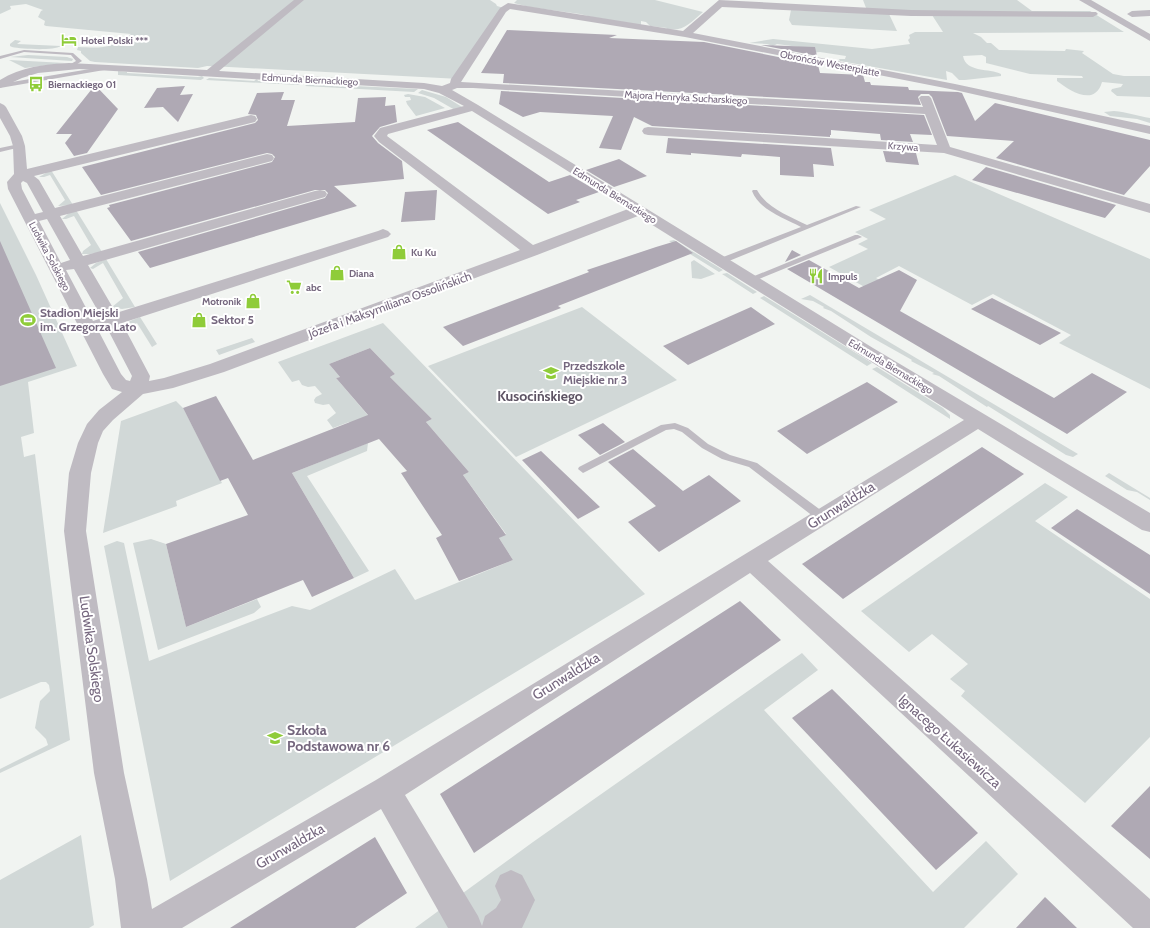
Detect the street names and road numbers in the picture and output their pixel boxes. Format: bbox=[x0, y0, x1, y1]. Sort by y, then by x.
street label: Obrońców Westerplatte bbox=[779, 47, 881, 80]
street label: Edmunda Biernackiego bbox=[261, 70, 359, 89]
street label: Majora Henryka Sucharskiego bbox=[624, 88, 748, 107]
street label: Krzywa bbox=[887, 139, 919, 154]
street label: Edmunda Biernackiego bbox=[570, 164, 660, 227]
street label: Ludwika Solskiego bbox=[26, 219, 74, 294]
street label: Józefa i Maksymiliana Ossolińskich bbox=[305, 268, 473, 341]
street label: Edmunda Biernackiego bbox=[846, 336, 936, 397]
street label: Grunwaldzka bbox=[804, 477, 878, 533]
street label: Ludwika Solskiego bbox=[76, 595, 108, 704]
street label: Grunwaldzka bbox=[529, 648, 603, 704]
street label: Ignacego Łukasiewicza bbox=[895, 690, 1005, 792]
street label: Grunwaldzka bbox=[253, 819, 328, 873]

